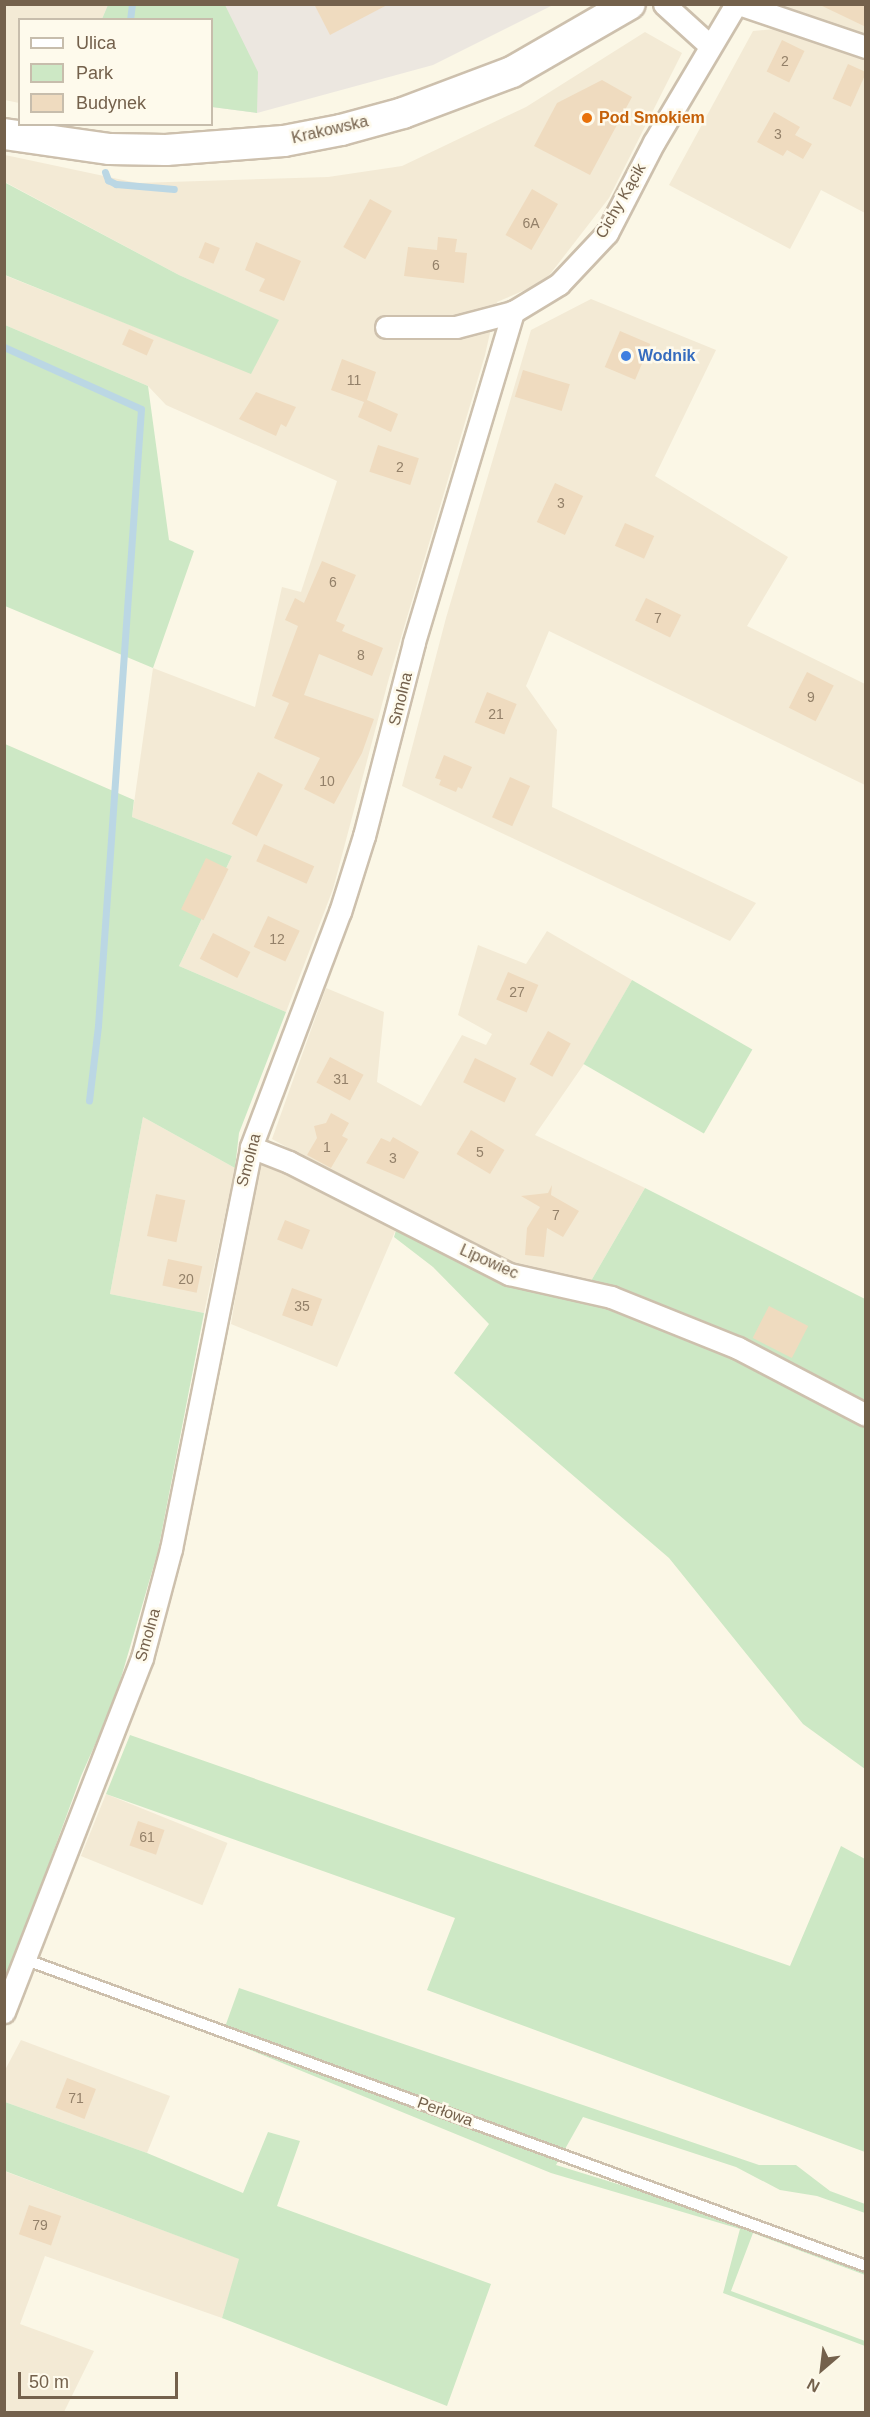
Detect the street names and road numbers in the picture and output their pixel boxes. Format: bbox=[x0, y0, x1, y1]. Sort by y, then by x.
street label: Krakowska bbox=[290, 112, 370, 148]
street label: Cichy Kącik bbox=[592, 160, 650, 242]
street label: Smolna bbox=[385, 670, 417, 728]
street label: Smolna bbox=[233, 1131, 265, 1189]
street label: Lipowiec bbox=[457, 1241, 521, 1283]
street label: Smolna bbox=[131, 1606, 165, 1664]
street label: Perłowa bbox=[415, 2093, 475, 2131]

